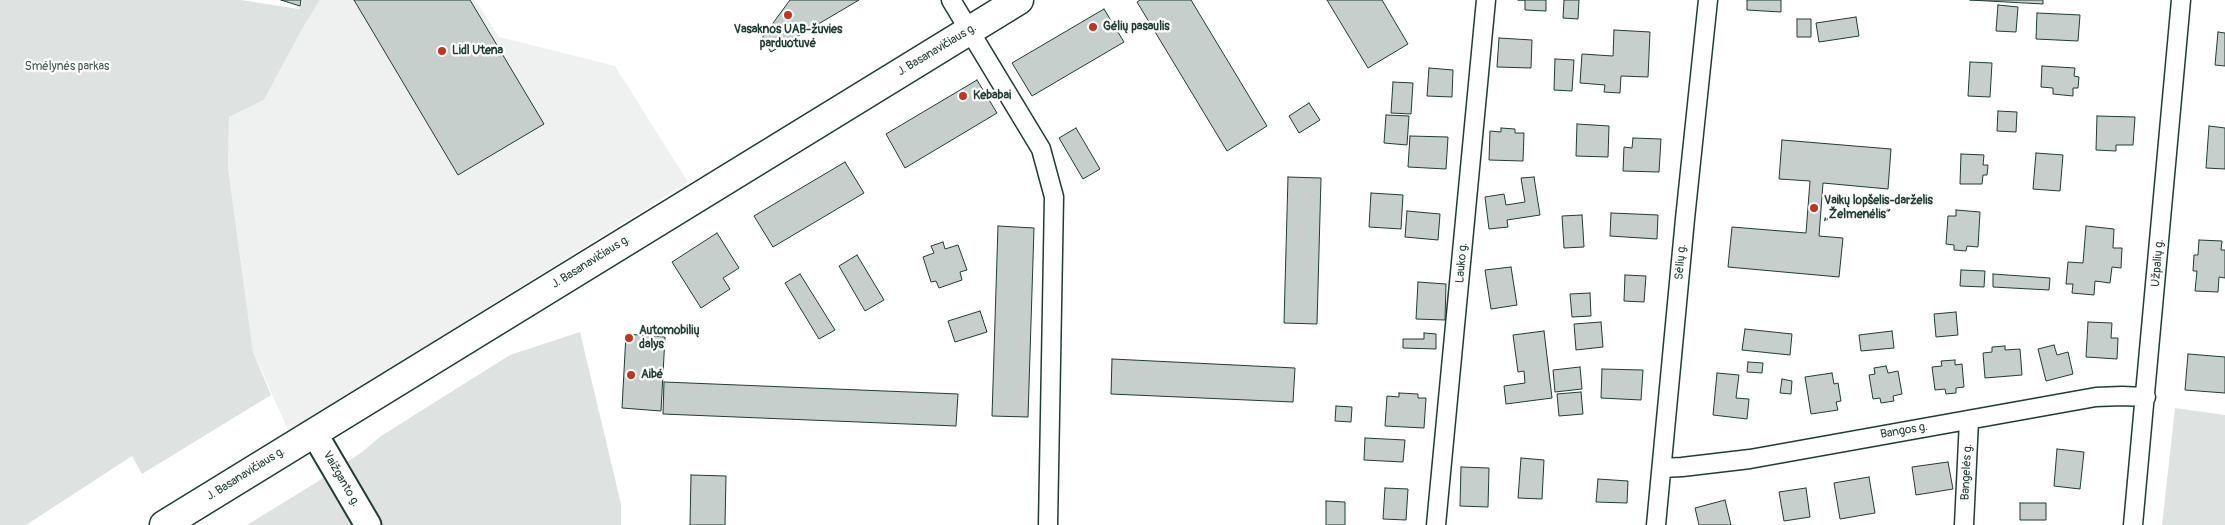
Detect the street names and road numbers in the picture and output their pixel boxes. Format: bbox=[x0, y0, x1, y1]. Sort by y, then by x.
street label: J. Basanavičiaus g. bbox=[895, 21, 979, 79]
street label: J. Basanavičiaus g. bbox=[549, 232, 633, 292]
street label: Užpalių g. bbox=[2149, 239, 2167, 287]
street label: Lauko g. bbox=[1453, 242, 1471, 284]
street label: Sėlių g. bbox=[1672, 244, 1690, 280]
street label: Bangos g. bbox=[1879, 420, 1929, 442]
street label: Bangelės g. bbox=[1958, 443, 1976, 501]
street label: J. Basanavičiaus g. bbox=[204, 444, 288, 504]
street label: Vaižganto g. bbox=[319, 449, 363, 509]

